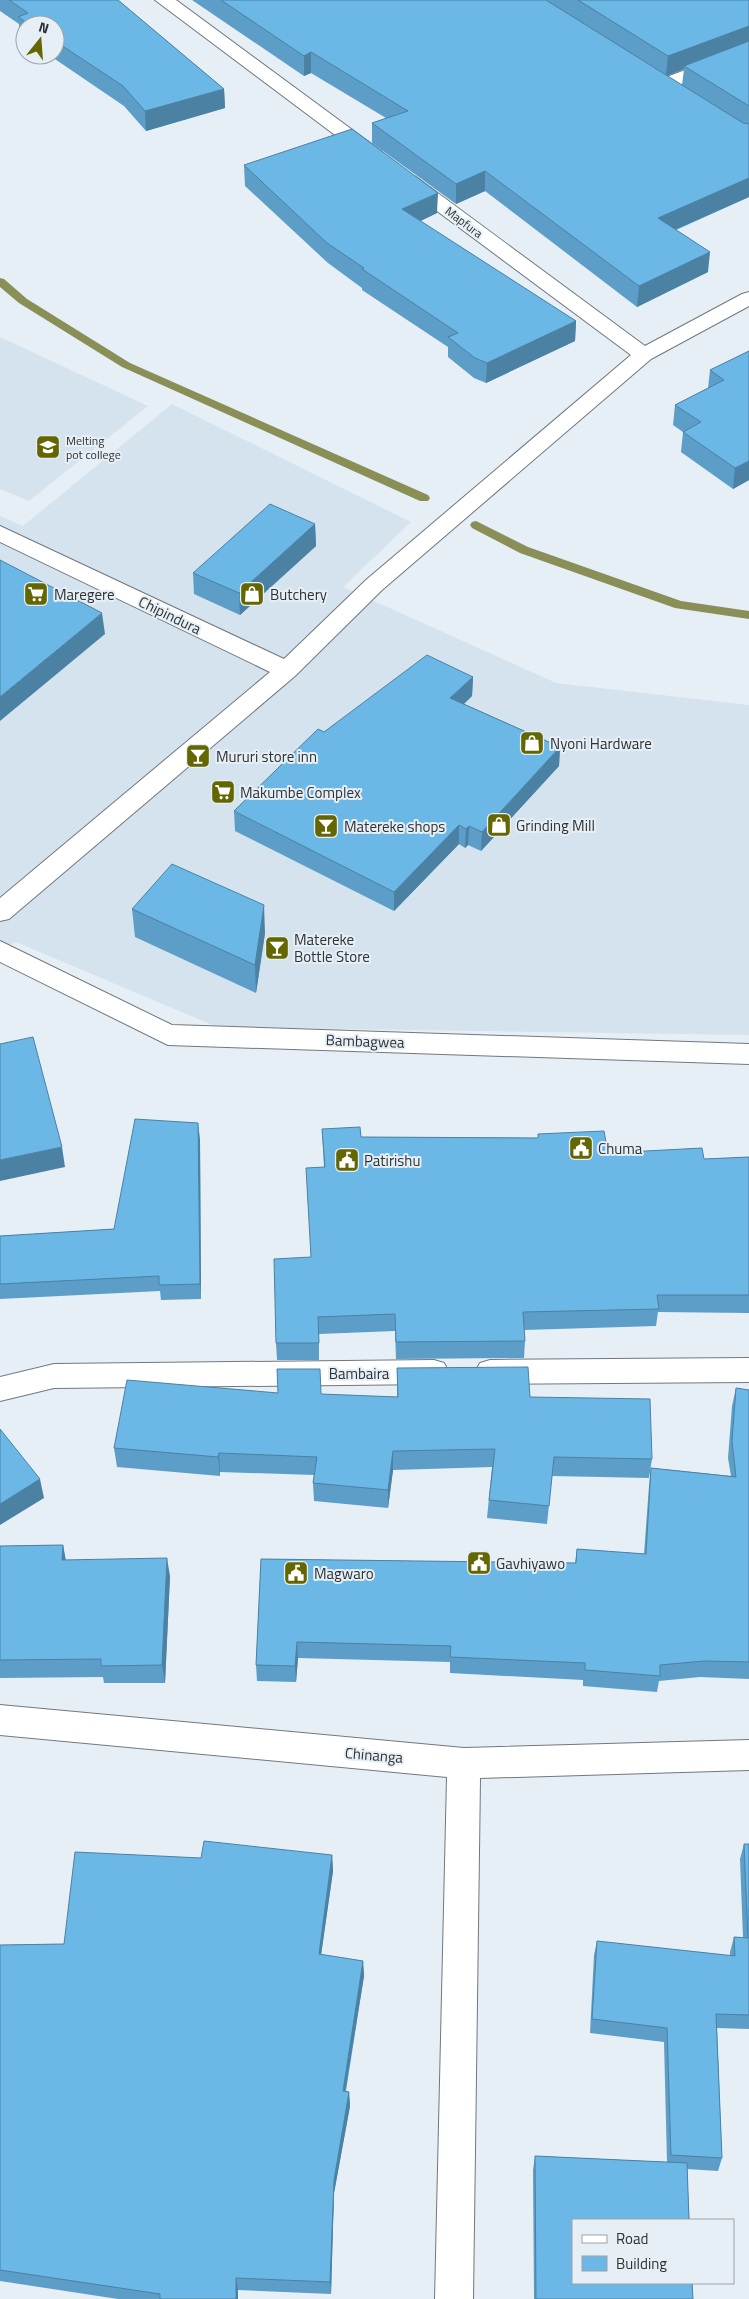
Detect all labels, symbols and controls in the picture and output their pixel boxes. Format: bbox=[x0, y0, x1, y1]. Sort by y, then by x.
north arrow bbox=[15, 15, 65, 65]
text: N bbox=[36, 16, 52, 39]
street label: Mapfura bbox=[441, 201, 487, 243]
place label: Melting pot college bbox=[66, 431, 121, 464]
school or university icon: Melting pot college bbox=[35, 434, 61, 460]
supermarket icon: Maregere bbox=[23, 581, 49, 607]
shop icon: Butchery bbox=[239, 581, 265, 607]
place label: Maregere bbox=[54, 583, 115, 606]
place label: Butchery bbox=[270, 583, 327, 606]
street label: Chipindura bbox=[135, 590, 206, 640]
shop icon: Nyoni Hardware bbox=[519, 730, 545, 756]
place label: Nyoni Hardware bbox=[550, 732, 652, 755]
bar icon: Mururi store inn bbox=[185, 743, 211, 769]
place label: Mururi store inn bbox=[216, 745, 317, 768]
supermarket icon: Makumbe Complex bbox=[210, 779, 236, 805]
place label: Makumbe Complex bbox=[240, 781, 361, 804]
shop icon: Grinding Mill bbox=[486, 812, 512, 838]
bar icon: Matereke shops bbox=[313, 813, 339, 839]
place label: Grinding Mill bbox=[516, 814, 595, 837]
place label: Matereke shops bbox=[344, 815, 445, 838]
place label: Matereke Bottle Store bbox=[294, 928, 370, 968]
bar icon: Matereke Bottle Store bbox=[264, 935, 290, 961]
street label: Bambagwea bbox=[325, 1028, 405, 1054]
public building icon: Chuma bbox=[568, 1135, 594, 1161]
place label: Chuma bbox=[598, 1137, 643, 1160]
public building icon: Patirishu bbox=[334, 1147, 360, 1173]
place label: Patirishu bbox=[364, 1149, 420, 1172]
street label: Bambaira bbox=[329, 1362, 390, 1385]
public building icon: Gavhiyawo bbox=[466, 1550, 492, 1576]
place label: Gavhiyawo bbox=[496, 1552, 565, 1575]
public building icon: Magwaro bbox=[283, 1560, 309, 1586]
place label: Magwaro bbox=[314, 1562, 374, 1585]
street label: Chinanga bbox=[344, 1741, 405, 1769]
legend bbox=[572, 2219, 734, 2284]
text: Road bbox=[616, 2227, 648, 2250]
text: Building bbox=[616, 2252, 667, 2275]

